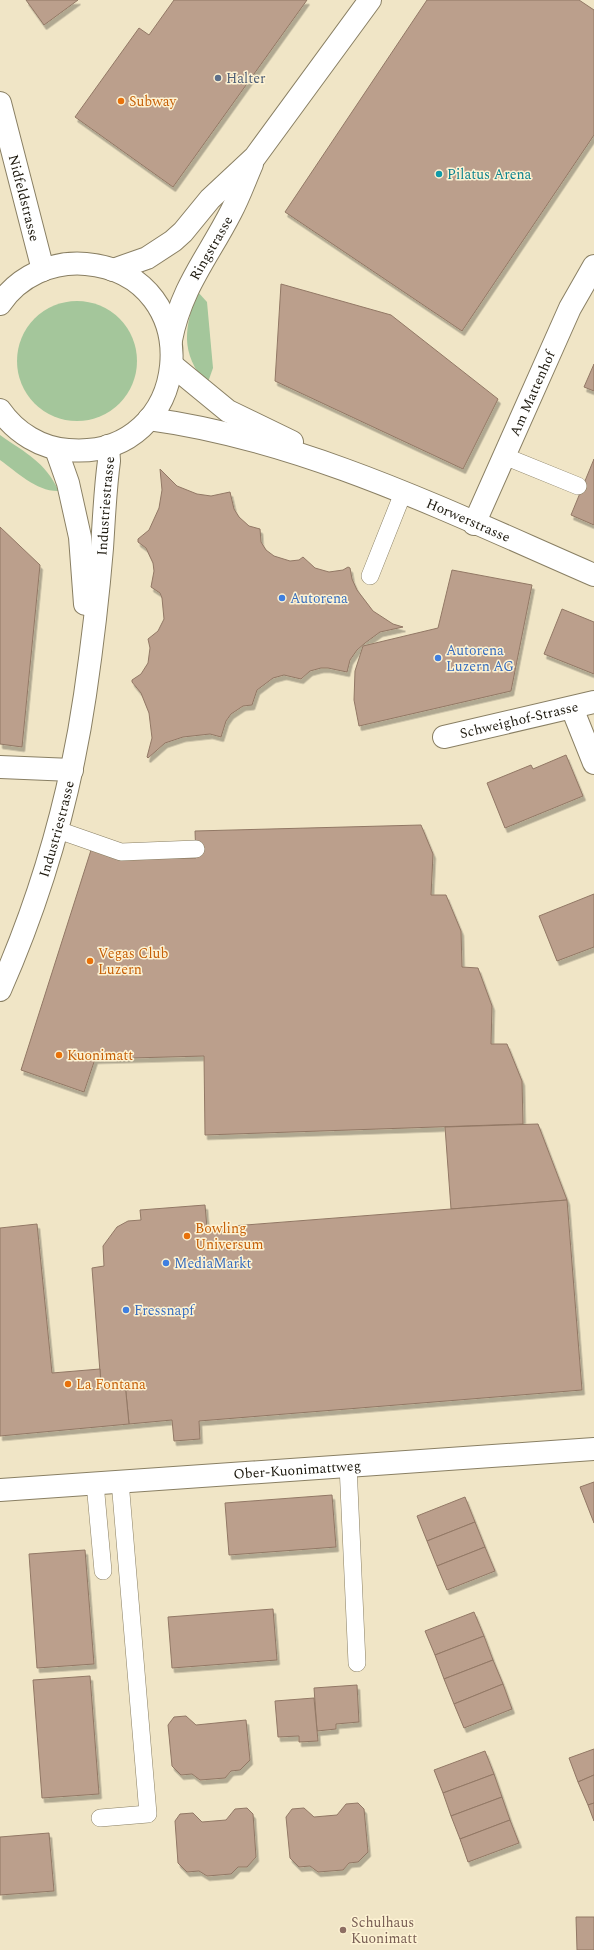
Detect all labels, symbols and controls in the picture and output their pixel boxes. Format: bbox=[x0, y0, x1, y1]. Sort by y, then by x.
place label: Halter bbox=[226, 68, 266, 89]
marker: Halter bbox=[213, 73, 223, 83]
place label: Subway bbox=[129, 91, 177, 112]
marker: Subway bbox=[116, 96, 126, 106]
street label: Nidfeldstrasse bbox=[3, 152, 45, 244]
place label: Pilatus Arena bbox=[447, 164, 532, 185]
marker: Pilatus Arena bbox=[434, 169, 444, 179]
street label: Ringstrasse bbox=[184, 212, 238, 284]
street label: Am Mattenhof bbox=[504, 346, 561, 440]
street label: Industriestrasse bbox=[91, 456, 120, 557]
street label: Horwerstrasse bbox=[423, 493, 514, 548]
place label: Autorena bbox=[290, 588, 348, 609]
marker: Autorena bbox=[277, 593, 287, 603]
place label: Autorena Luzern AG bbox=[446, 640, 514, 677]
marker: Autorena Luzern AG bbox=[433, 653, 443, 663]
street label: Schweighof-Strasse bbox=[458, 696, 581, 744]
street label: Industriestrasse bbox=[34, 778, 80, 880]
place label: Vegas Club Luzern bbox=[98, 943, 168, 980]
marker: Vegas Club Luzern bbox=[85, 956, 95, 966]
place label: Kuonimatt bbox=[67, 1045, 133, 1066]
marker: Kuonimatt bbox=[54, 1050, 64, 1060]
place label: Bowling Universum bbox=[195, 1218, 264, 1255]
marker: Bowling Universum bbox=[182, 1231, 192, 1241]
place label: MediaMarkt bbox=[174, 1253, 252, 1274]
marker: MediaMarkt bbox=[161, 1258, 171, 1268]
place label: Fressnapf bbox=[134, 1300, 195, 1321]
marker: Fressnapf bbox=[121, 1305, 131, 1315]
place label: La Fontana bbox=[76, 1374, 146, 1395]
marker: La Fontana bbox=[63, 1379, 73, 1389]
street label: Ober-Kuonimattweg bbox=[233, 1455, 362, 1485]
place label: Schulhaus Kuonimatt bbox=[351, 1912, 417, 1949]
marker: Schulhaus Kuonimatt bbox=[338, 1925, 348, 1935]

